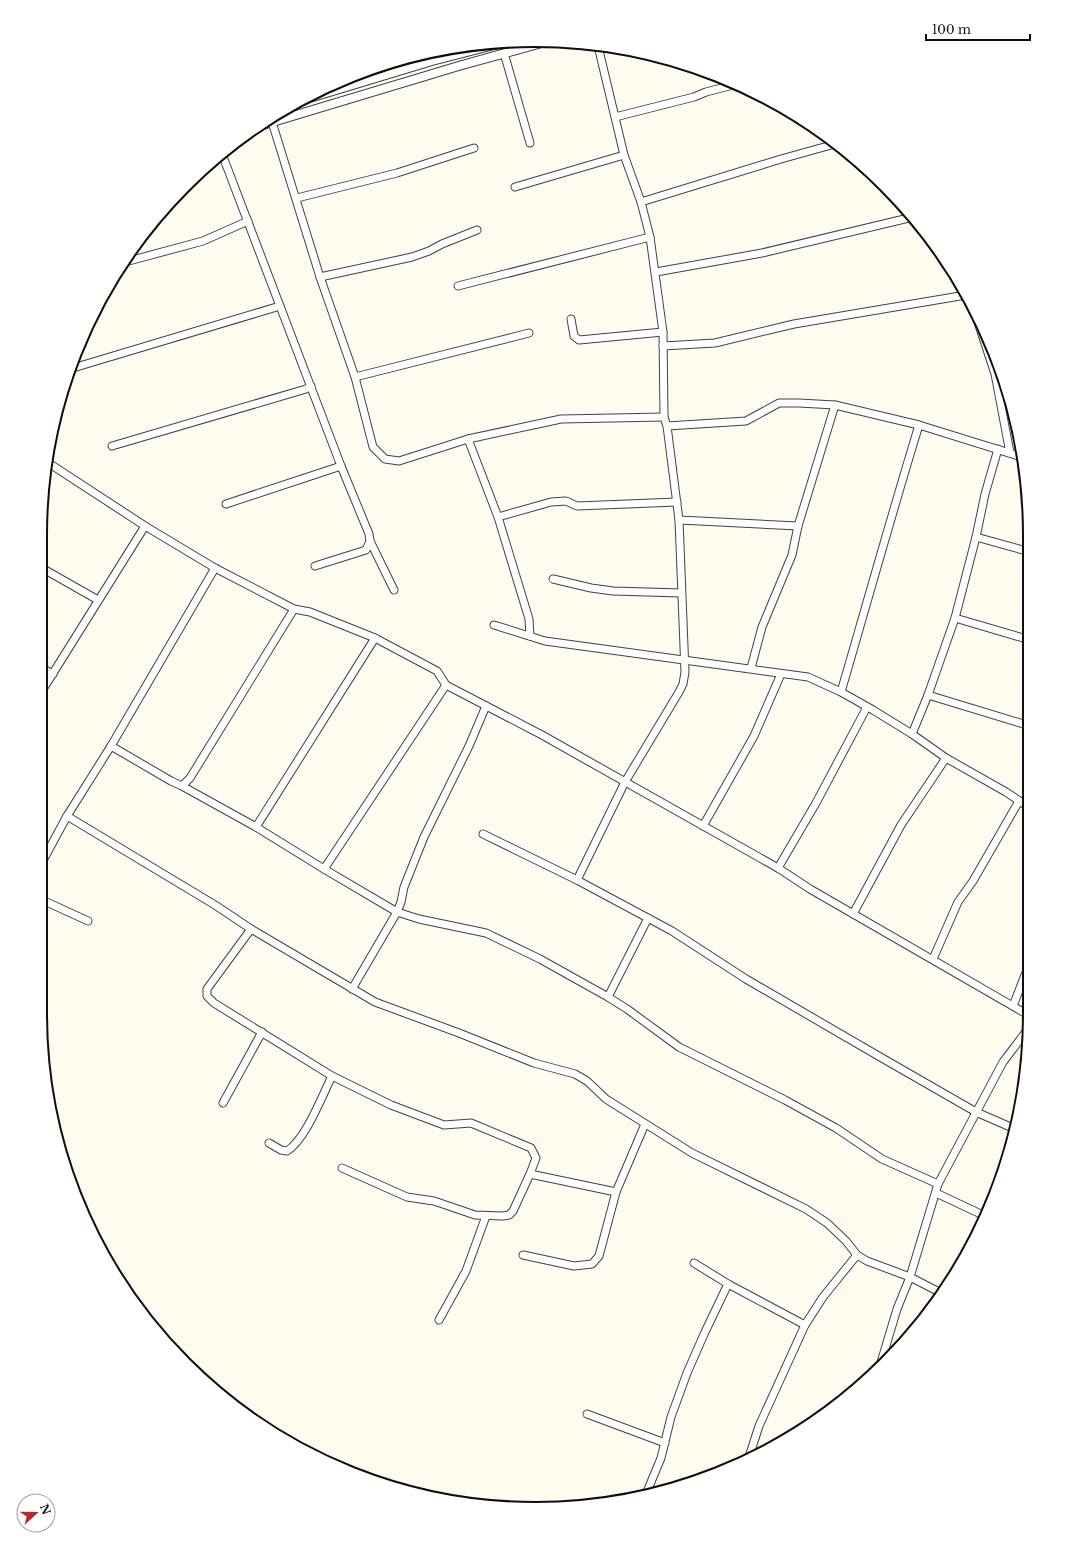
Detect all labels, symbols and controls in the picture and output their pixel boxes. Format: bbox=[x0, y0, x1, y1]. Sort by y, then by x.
scale bar bbox=[926, 16, 1030, 42]
text: 100 m bbox=[932, 22, 971, 37]
north arrow bbox=[16, 1493, 56, 1533]
text: N bbox=[37, 1502, 54, 1517]

